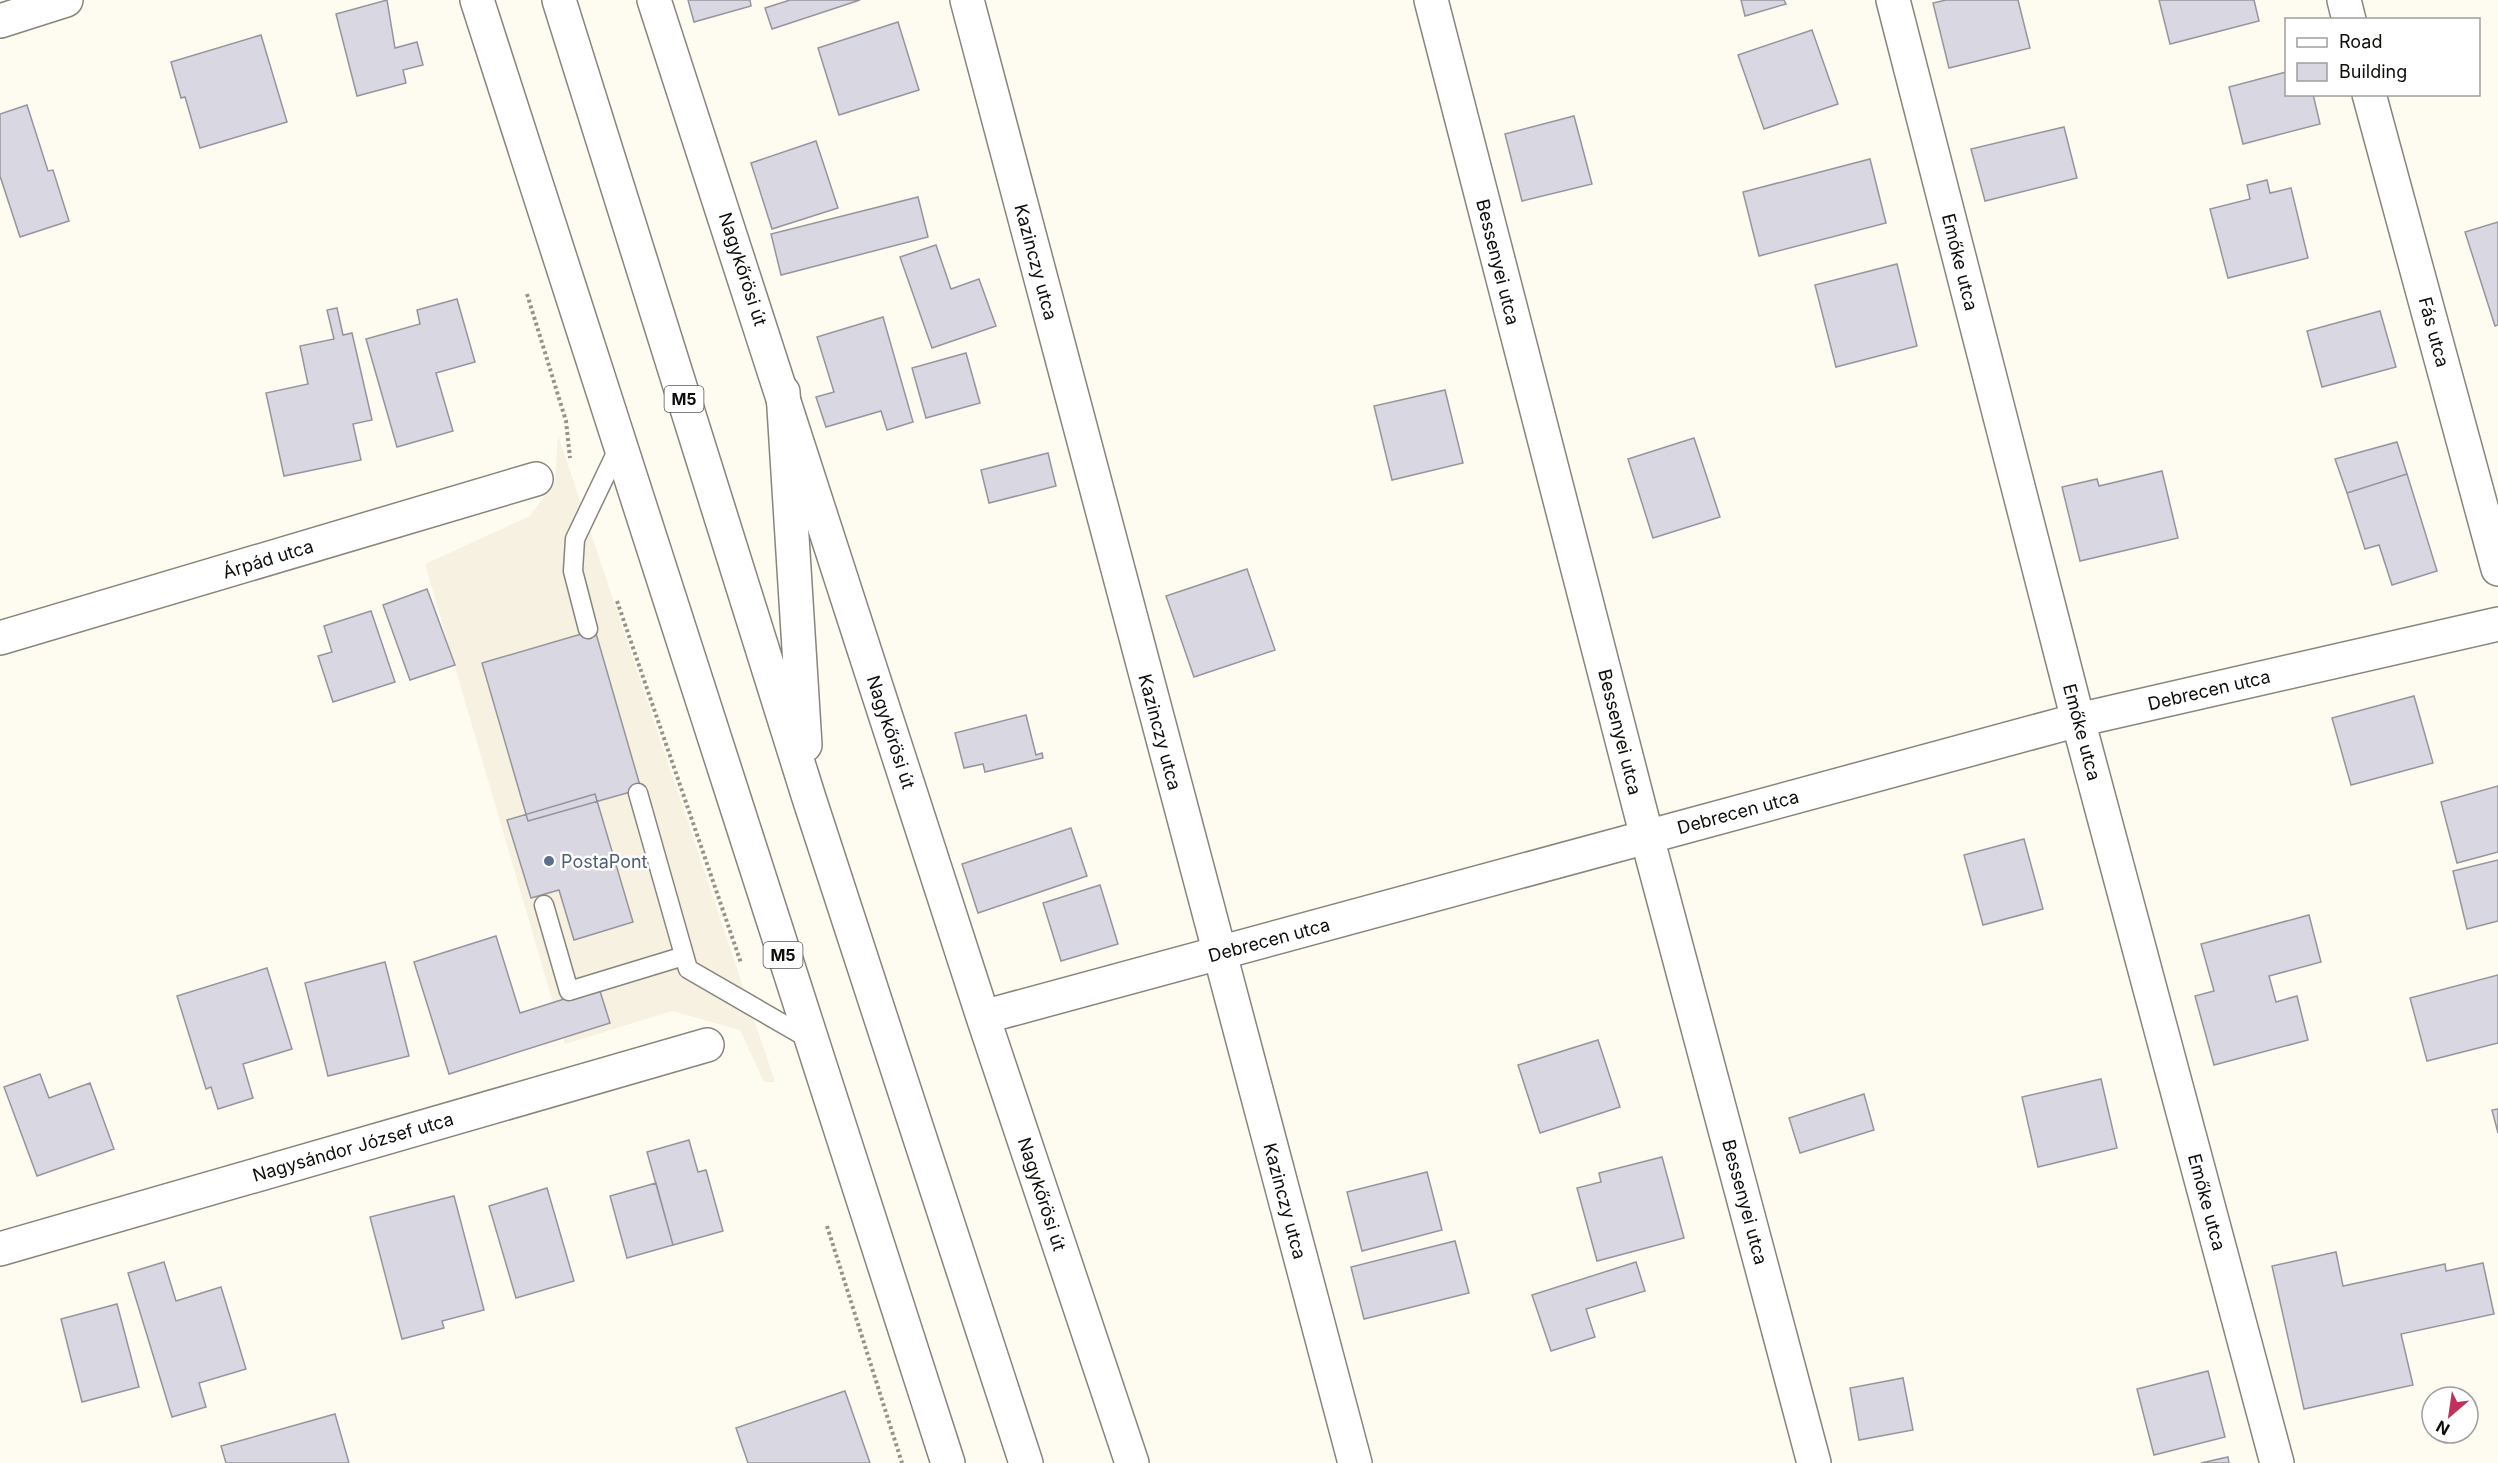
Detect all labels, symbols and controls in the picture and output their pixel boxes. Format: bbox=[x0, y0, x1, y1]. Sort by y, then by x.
legend bbox=[2285, 18, 2480, 96]
text: Road bbox=[2339, 31, 2382, 52]
text: Building bbox=[2339, 61, 2407, 82]
street label: Bessenyei utca bbox=[1472, 197, 1524, 327]
street label: Kazinczy utca bbox=[1010, 202, 1062, 322]
street label: Nagykőrösi út bbox=[715, 210, 771, 328]
street label: Emőke utca bbox=[1938, 211, 1982, 313]
street label: Fás utca bbox=[2415, 295, 2453, 369]
road number: M5 bbox=[664, 386, 704, 412]
street label: Árpád utca bbox=[220, 534, 316, 583]
street label: Debrecen utca bbox=[2146, 666, 2272, 714]
street label: Bessenyei utca bbox=[1594, 667, 1646, 797]
street label: Kazinczy utca bbox=[1134, 672, 1186, 792]
street label: Nagykőrösi út bbox=[863, 673, 919, 791]
street label: Emőke utca bbox=[2059, 681, 2105, 783]
street label: Debrecen utca bbox=[1675, 786, 1801, 838]
place label: PostaPont bbox=[561, 851, 648, 872]
marker: PostaPont bbox=[542, 854, 556, 868]
street label: Debrecen utca bbox=[1206, 914, 1332, 966]
road number: M5 bbox=[764, 942, 802, 968]
street label: Nagysándor József utca bbox=[250, 1108, 456, 1186]
street label: Nagykőrösi út bbox=[1014, 1135, 1070, 1253]
street label: Bessenyei utca bbox=[1718, 1137, 1772, 1267]
street label: Kazinczy utca bbox=[1259, 1141, 1311, 1261]
street label: Emőke utca bbox=[2184, 1151, 2230, 1253]
north arrow bbox=[2420, 1385, 2480, 1445]
text: N bbox=[2433, 1416, 2453, 1440]

